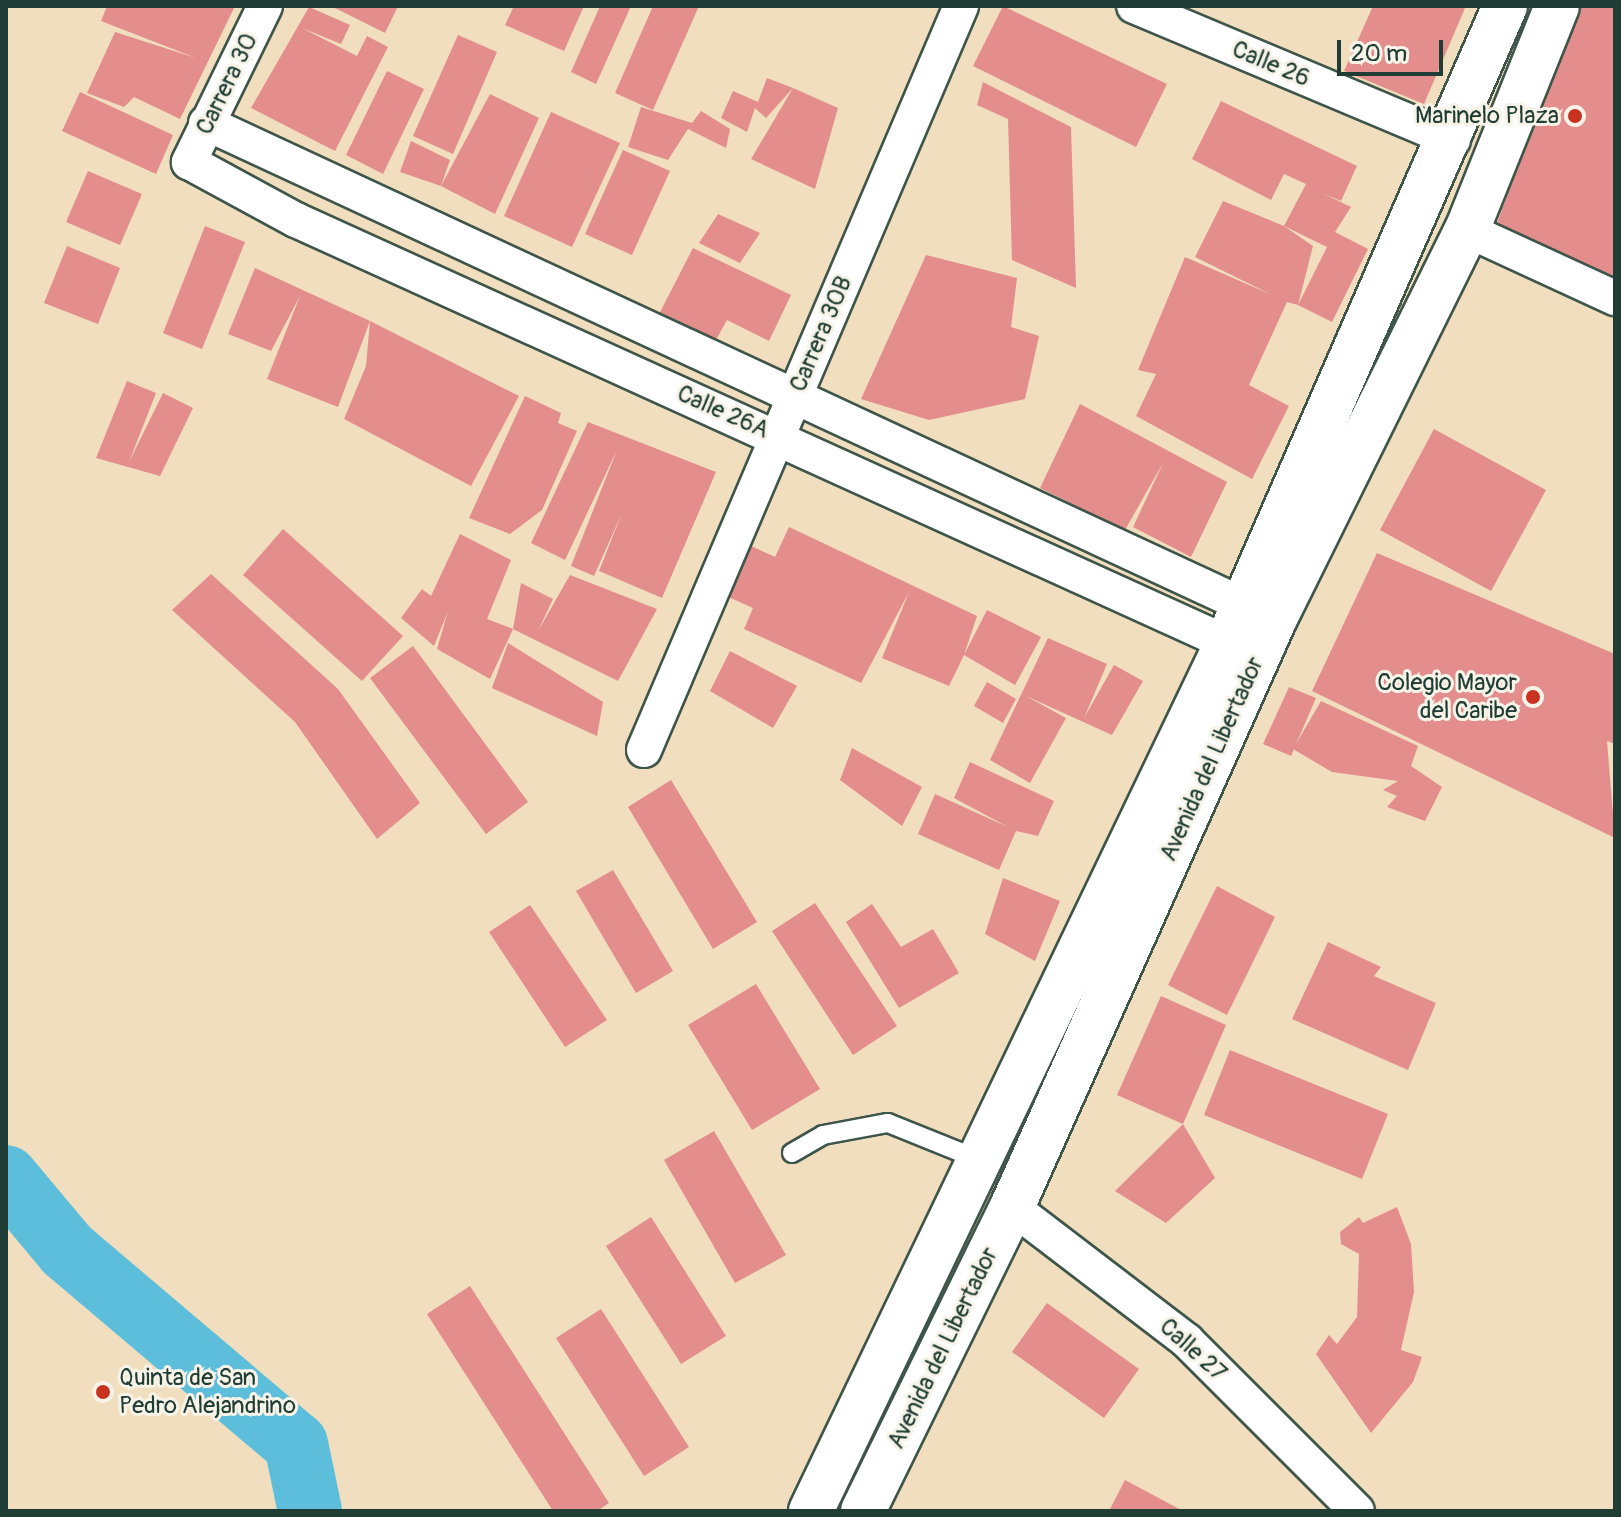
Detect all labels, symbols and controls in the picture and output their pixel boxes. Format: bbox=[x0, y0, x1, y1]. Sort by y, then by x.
scale bar bbox=[1341, 24, 1447, 74]
street label: Carrera 30 bbox=[190, 29, 264, 139]
street label: Calle 26 bbox=[1228, 35, 1314, 93]
text: 20 m bbox=[1351, 39, 1407, 68]
place label: Marinelo Plaza bbox=[1415, 102, 1559, 130]
marker: Marinelo Plaza bbox=[1566, 107, 1584, 125]
street label: Carrera 30B bbox=[784, 272, 858, 396]
street label: Calle 26A bbox=[673, 379, 773, 445]
street label: Avenida del Libertador bbox=[1154, 652, 1270, 866]
place label: Colegio Mayor del Caribe bbox=[1377, 669, 1517, 725]
marker: Colegio Mayor del Caribe bbox=[1524, 688, 1542, 706]
street label: Avenida del Libertador bbox=[882, 1243, 1004, 1453]
street label: Calle 27 bbox=[1153, 1312, 1233, 1388]
place label: Quinta de San Pedro Alejandrino bbox=[119, 1364, 296, 1420]
marker: Quinta de San Pedro Alejandrino bbox=[94, 1383, 112, 1401]

